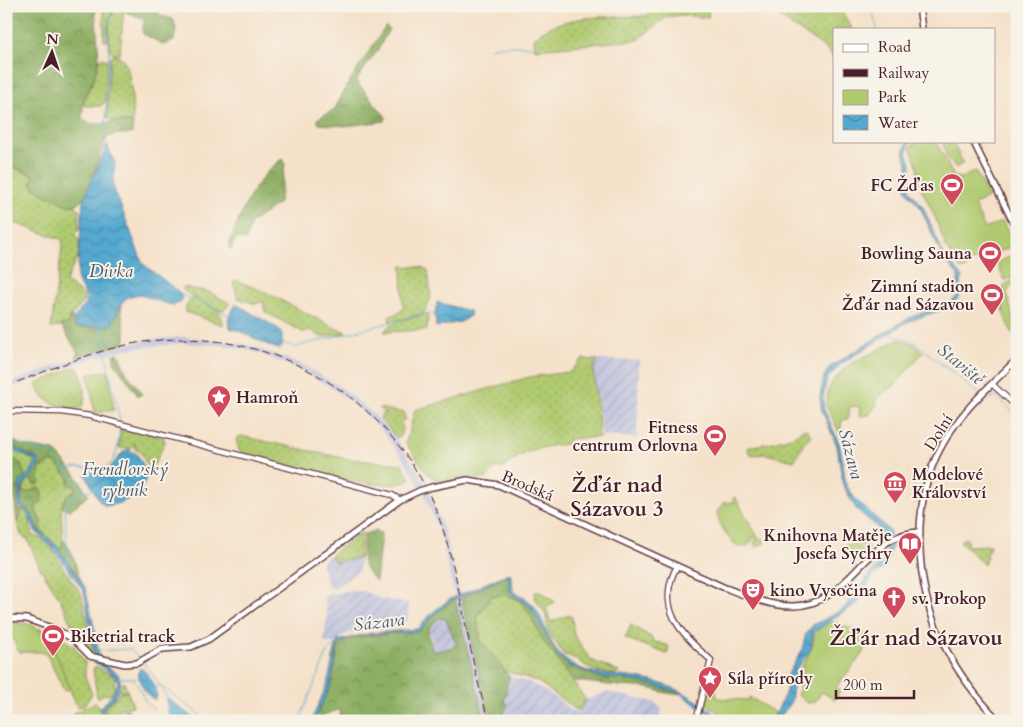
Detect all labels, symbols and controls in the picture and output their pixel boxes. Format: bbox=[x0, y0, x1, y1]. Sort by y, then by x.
north arrow bbox=[28, 28, 78, 78]
legend bbox=[833, 28, 996, 142]
text: N bbox=[46, 30, 59, 49]
text: Road bbox=[878, 37, 911, 57]
text: Railway bbox=[878, 63, 929, 83]
text: Park bbox=[878, 87, 907, 107]
text: Water bbox=[877, 113, 919, 133]
sports icon: FC Žďas bbox=[939, 172, 965, 206]
place label: FC Žďas bbox=[870, 174, 934, 197]
sports icon: Bowling Sauna bbox=[977, 240, 1003, 274]
place label: Bowling Sauna bbox=[861, 243, 972, 265]
water label: Dívka bbox=[89, 259, 133, 284]
place label: Zimní stadion Žďár nad Sázavou bbox=[842, 276, 975, 316]
sports icon: Zimní stadion Žďár nad Sázavou bbox=[979, 282, 1005, 316]
water label: Staviště bbox=[932, 338, 991, 392]
place icon: Hamroň bbox=[206, 384, 232, 418]
place label: Hamroň bbox=[236, 387, 299, 409]
street label: Dolní bbox=[919, 410, 959, 455]
place label: Fitness centrum Orlovna bbox=[573, 417, 698, 457]
sports icon: Fitness centrum Orlovna bbox=[702, 423, 728, 457]
water label: Sázava bbox=[832, 426, 869, 482]
water label: Frendlovský rybník bbox=[82, 457, 169, 503]
place label: Modelové Království bbox=[912, 464, 986, 504]
street label: Brodská bbox=[498, 465, 557, 507]
district label: Žďár nad Sázavou 3 bbox=[571, 470, 663, 524]
museum icon: Modelové Království bbox=[882, 470, 908, 504]
place label: Knihovna Matěje Josefa Sychry bbox=[764, 525, 892, 565]
library icon: Knihovna Matěje Josefa Sychry bbox=[897, 531, 923, 565]
theatre icon: kino Vysočina bbox=[740, 577, 766, 611]
place label: kino Vysočina bbox=[770, 580, 877, 602]
church icon: sv. Prokop bbox=[881, 585, 907, 619]
place label: sv. Prokop bbox=[912, 588, 986, 610]
water label: Sázava bbox=[352, 607, 406, 638]
sports icon: Biketrial track bbox=[40, 623, 66, 657]
district label: Žďár nad Sázavou bbox=[829, 623, 1003, 653]
place label: Biketrial track bbox=[70, 626, 176, 648]
place icon: Síla přírody bbox=[697, 665, 723, 699]
scale bar bbox=[836, 667, 913, 699]
place label: Síla přírody bbox=[728, 668, 813, 690]
text: 200 m bbox=[843, 675, 883, 695]

